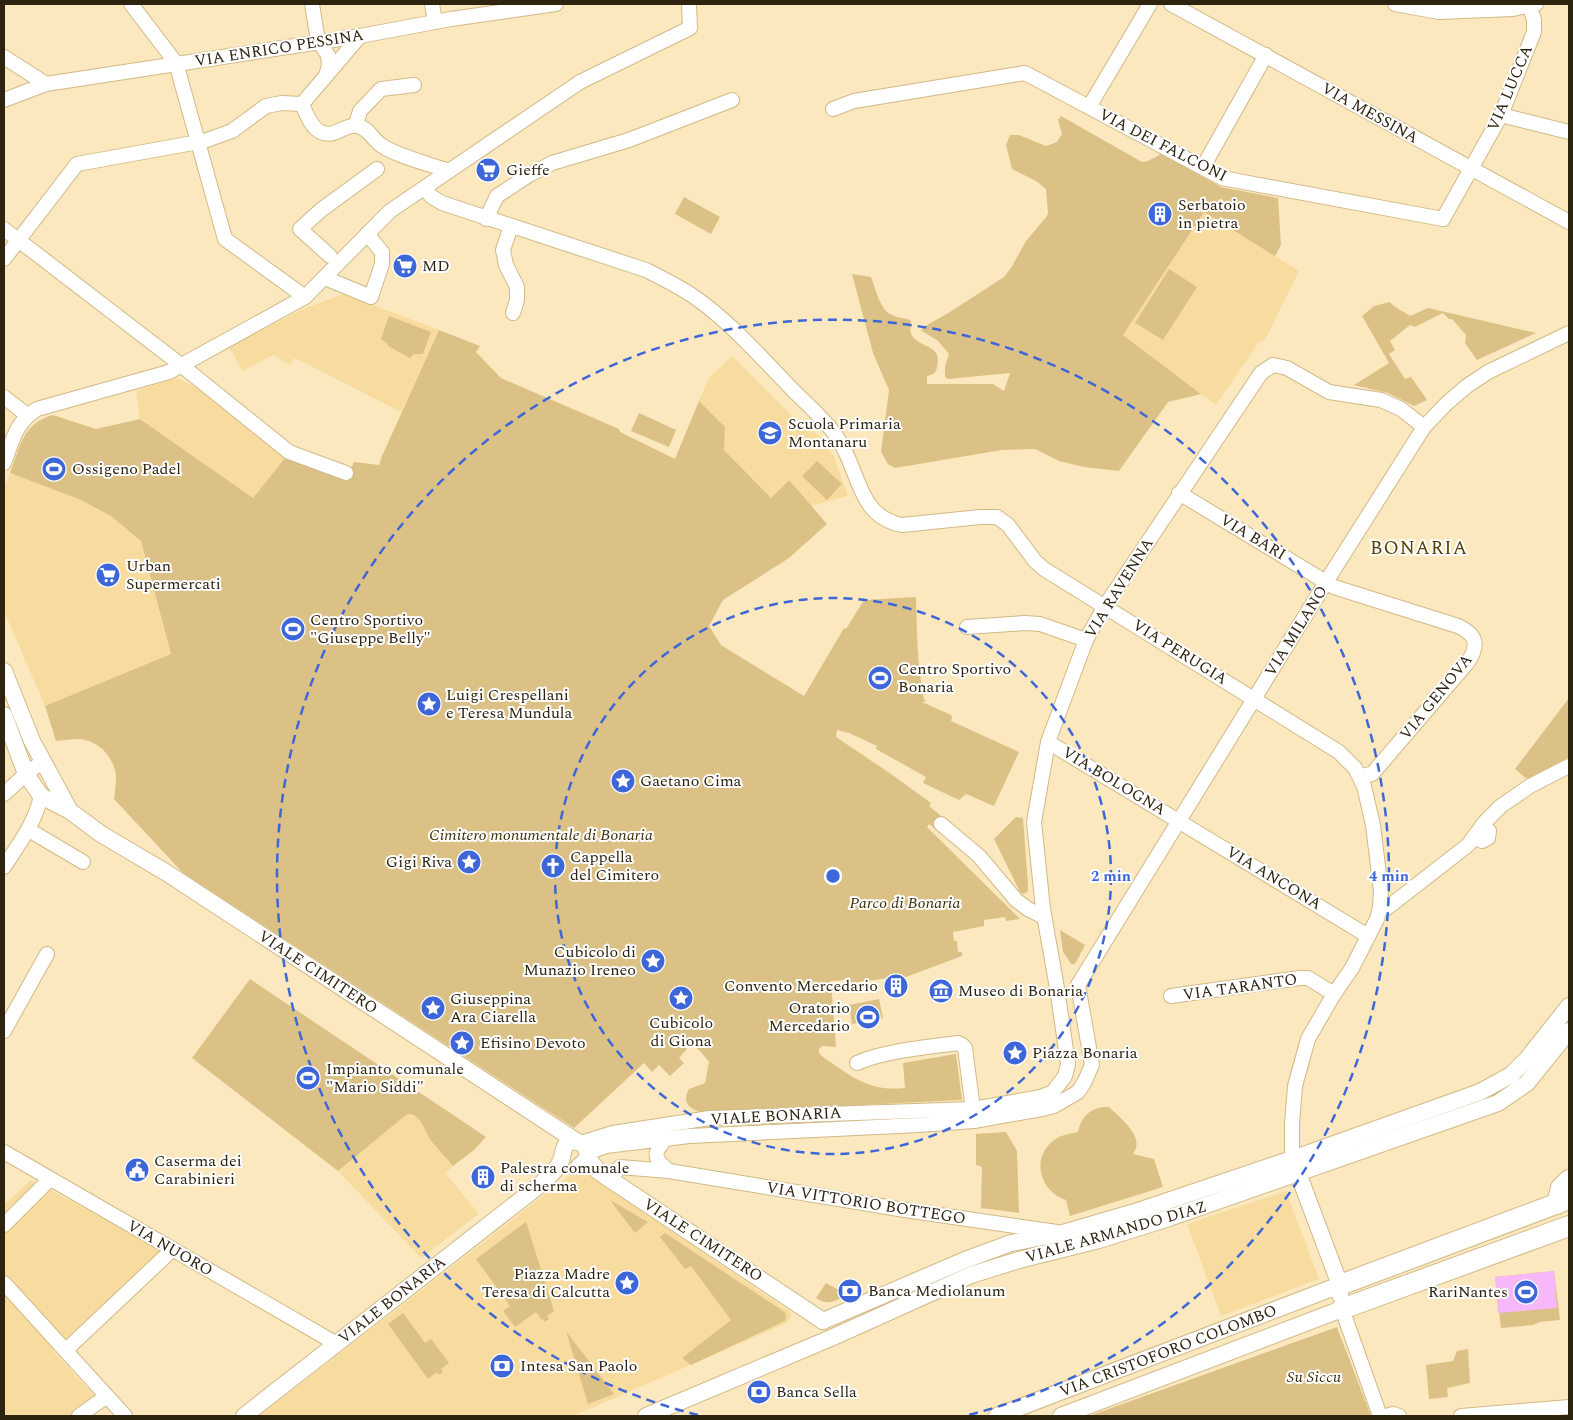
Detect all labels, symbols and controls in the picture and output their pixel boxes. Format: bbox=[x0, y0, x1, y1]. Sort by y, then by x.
street label: VIA ENRICO PESSINA bbox=[193, 23, 365, 73]
street label: VIA LUCCA bbox=[1481, 41, 1539, 135]
street label: VIA MESSINA bbox=[1317, 76, 1423, 150]
street label: VIA DEI FALCONI bbox=[1095, 102, 1231, 188]
supermarket icon: Gieffe bbox=[475, 157, 501, 183]
place label: Gieffe bbox=[506, 158, 550, 182]
place label: Serbatoio in pietra bbox=[1178, 193, 1246, 235]
building icon: Serbatoio in pietra bbox=[1147, 201, 1173, 227]
supermarket icon: MD bbox=[392, 253, 418, 279]
place label: MD bbox=[422, 254, 450, 278]
place label: Scuola Primaria Montanaru bbox=[788, 412, 901, 454]
school or university icon: Scuola Primaria Montanaru bbox=[757, 420, 783, 446]
sports icon: Ossigeno Padel bbox=[41, 456, 67, 482]
place label: Ossigeno Padel bbox=[72, 457, 181, 481]
street label: VIA BARI bbox=[1215, 508, 1291, 566]
street label: VIA RAVENNA bbox=[1078, 533, 1160, 643]
district label: BONARIA bbox=[1370, 534, 1468, 563]
place label: Urban Supermercati bbox=[126, 554, 221, 596]
supermarket icon: Urban Supermercati bbox=[95, 562, 121, 588]
street label: VIA MILANO bbox=[1258, 581, 1334, 681]
place label: Centro Sportivo "Giuseppe Belly" bbox=[310, 608, 431, 650]
street label: VIA PERUGIA bbox=[1128, 613, 1232, 691]
sports icon: Centro Sportivo "Giuseppe Belly" bbox=[280, 616, 306, 642]
street label: VIA GENOVA bbox=[1394, 649, 1478, 745]
place label: Centro Sportivo Bonaria bbox=[898, 657, 1011, 699]
sports icon: Centro Sportivo Bonaria bbox=[867, 665, 893, 691]
place label: Luigi Crespellani e Teresa Mundula bbox=[446, 683, 573, 725]
place icon: Luigi Crespellani e Teresa Mundula bbox=[416, 691, 442, 717]
street label: VIA BOLOGNA bbox=[1058, 741, 1170, 821]
place icon: Gaetano Cima bbox=[610, 768, 636, 794]
place label: Gaetano Cima bbox=[640, 769, 742, 793]
park label: Cimitero monumentale di Bonaria bbox=[429, 823, 653, 847]
street label: VIA ANCONA bbox=[1222, 840, 1326, 916]
place label: Cappella del Cimitero bbox=[570, 845, 659, 887]
place icon: Gigi Riva bbox=[456, 849, 482, 875]
place label: Gigi Riva bbox=[386, 850, 452, 874]
church icon: Cappella del Cimitero bbox=[540, 853, 566, 879]
text: 2 min bbox=[1091, 865, 1131, 888]
text: 4 min bbox=[1369, 865, 1409, 888]
centre of rings bbox=[824, 867, 842, 885]
park label: Parco di Bonaria bbox=[850, 891, 960, 915]
street label: VIALE CIMITERO bbox=[253, 924, 383, 1020]
place label: Cubicolo di Munazio Ireneo bbox=[523, 940, 636, 982]
place icon: Cubicolo di Munazio Ireneo bbox=[640, 948, 666, 974]
street label: VIA TARANTO bbox=[1181, 967, 1299, 1007]
building icon: Convento Mercedario bbox=[883, 973, 909, 999]
place label: Convento Mercedario bbox=[724, 974, 878, 998]
museum icon: Museo di Bonaria bbox=[928, 978, 954, 1004]
place label: Museo di Bonaria bbox=[958, 979, 1083, 1003]
place icon: Cubicolo di Giona bbox=[668, 985, 694, 1011]
place label: Giuseppina Ara Ciarella bbox=[450, 987, 536, 1029]
place icon: Giuseppina Ara Ciarella bbox=[420, 995, 446, 1021]
place label: Oratorio Mercedario bbox=[768, 996, 850, 1038]
sports icon: Oratorio Mercedario bbox=[855, 1004, 881, 1030]
place label: Cubicolo di Giona bbox=[649, 1011, 713, 1053]
place icon: Efisino Devoto bbox=[449, 1030, 475, 1056]
place label: Efisino Devoto bbox=[480, 1031, 586, 1055]
place icon: Piazza Bonaria bbox=[1002, 1040, 1028, 1066]
place label: Piazza Bonaria bbox=[1032, 1041, 1138, 1065]
place label: Impianto comunale "Mario Siddi" bbox=[326, 1057, 464, 1099]
sports icon: Impianto comunale "Mario Siddi" bbox=[295, 1065, 321, 1091]
street label: VIALE BONARIA bbox=[710, 1101, 842, 1131]
place label: Caserma dei Carabinieri bbox=[154, 1149, 242, 1191]
place label: Palestra comunale di scherma bbox=[500, 1156, 629, 1198]
public building icon: Caserma dei Carabinieri bbox=[124, 1157, 150, 1183]
building icon: Palestra comunale di scherma bbox=[470, 1164, 496, 1190]
street label: VIA VITTORIO BOTTEGO bbox=[765, 1175, 967, 1231]
street label: VIALE CIMITERO bbox=[638, 1192, 768, 1288]
street label: VIALE ARMANDO DIAZ bbox=[1023, 1195, 1209, 1269]
street label: VIA NUORO bbox=[123, 1214, 217, 1282]
street label: VIALE BONARIA bbox=[333, 1250, 451, 1350]
place label: Piazza Madre Teresa di Calcutta bbox=[482, 1262, 610, 1304]
place icon: Piazza Madre Teresa di Calcutta bbox=[614, 1270, 640, 1296]
bank icon: Banca Mediolanum bbox=[837, 1278, 863, 1304]
place label: Banca Mediolanum bbox=[868, 1279, 1006, 1303]
sports icon: RariNantes bbox=[1513, 1279, 1539, 1305]
place label: RariNantes bbox=[1428, 1280, 1508, 1304]
street label: VIA CRISTOFORO COLOMBO bbox=[1056, 1298, 1280, 1404]
bank icon: Intesa San Paolo bbox=[489, 1353, 515, 1379]
place label: Intesa San Paolo bbox=[520, 1354, 637, 1378]
park label: Su Siccu bbox=[1287, 1365, 1342, 1389]
bank icon: Banca Sella bbox=[746, 1379, 772, 1405]
place label: Banca Sella bbox=[776, 1380, 857, 1404]

